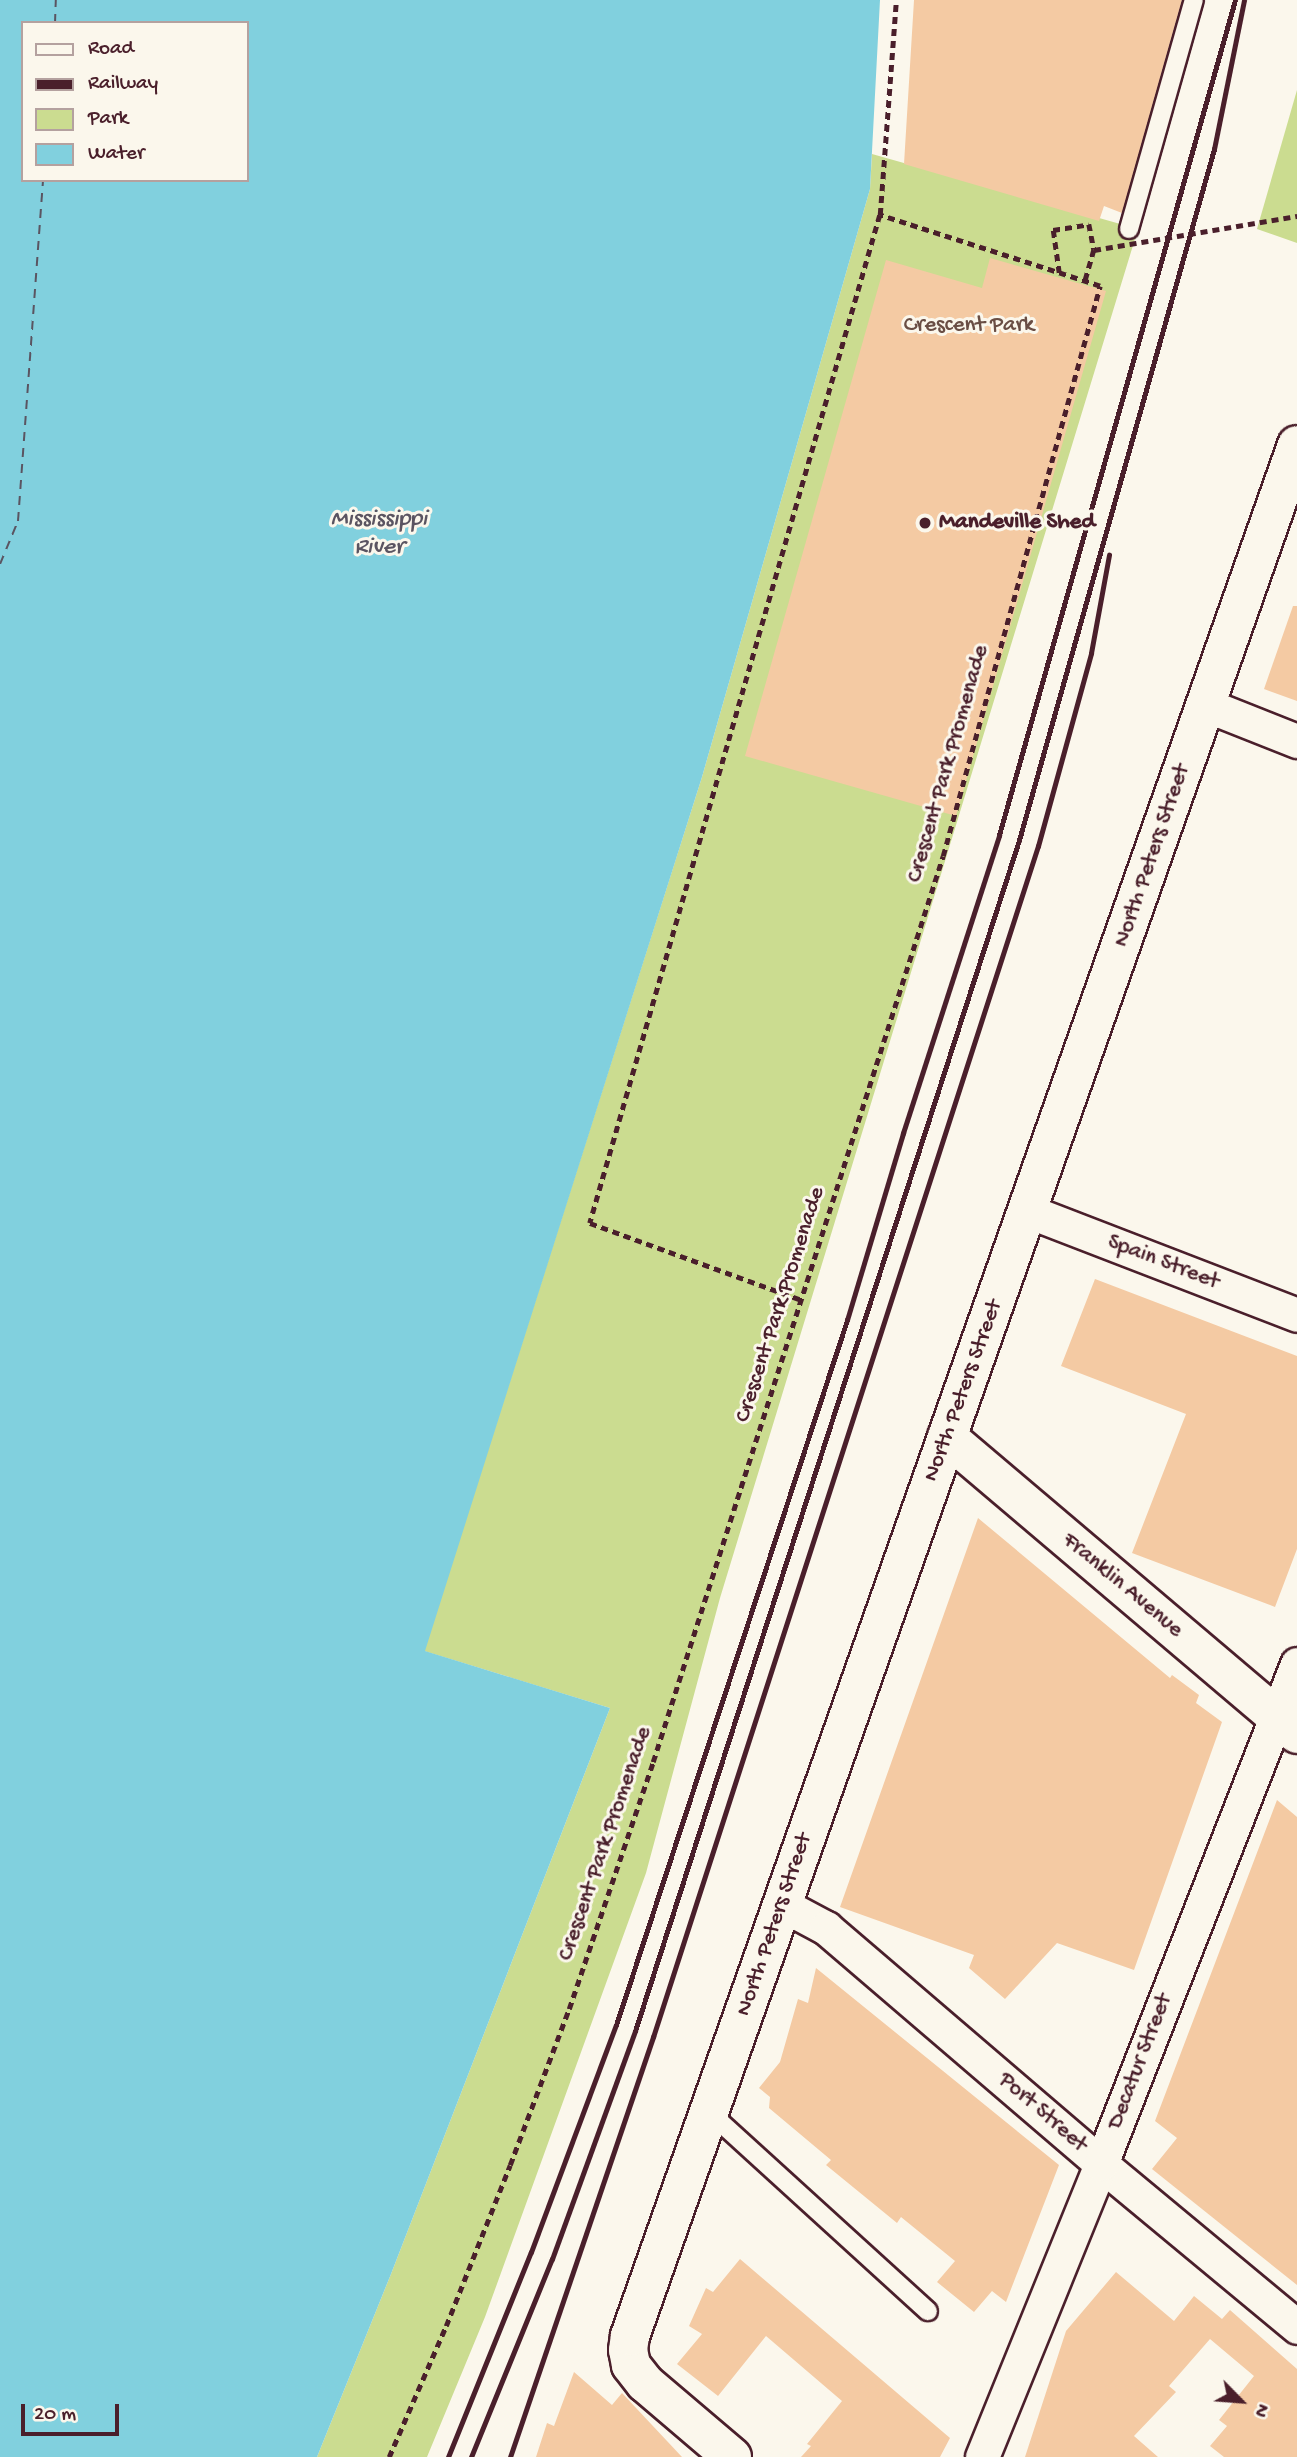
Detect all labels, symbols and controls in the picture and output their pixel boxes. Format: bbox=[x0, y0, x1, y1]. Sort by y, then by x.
legend bbox=[21, 21, 248, 182]
text: Road bbox=[88, 37, 134, 62]
text: Railway bbox=[88, 72, 158, 97]
text: Park bbox=[88, 107, 128, 132]
text: Water bbox=[88, 142, 144, 167]
park label: Crescent Park bbox=[904, 312, 1034, 340]
water label: Mississippi River bbox=[331, 506, 427, 562]
place label: Mandeville Shed bbox=[939, 509, 1095, 537]
marker: Mandeville Shed bbox=[917, 515, 933, 531]
street label: Crescent Park Promenade bbox=[902, 642, 996, 886]
street label: North Peters Street bbox=[1109, 761, 1197, 951]
street label: Crescent Park Promenade bbox=[730, 1184, 832, 1426]
street label: Spain Street bbox=[1103, 1229, 1223, 1297]
street label: North Peters Street bbox=[918, 1296, 1010, 1486]
street label: Franklin Avenue bbox=[1056, 1527, 1188, 1645]
street label: Crescent Park Promenade bbox=[553, 1723, 659, 1965]
street label: North Peters Street bbox=[731, 1830, 819, 2020]
street label: Decatur Street bbox=[1103, 1991, 1179, 2133]
street label: Port Street bbox=[992, 2067, 1092, 2159]
north arrow bbox=[1206, 2366, 1276, 2436]
scale bar bbox=[24, 2390, 122, 2434]
text: N bbox=[1247, 2400, 1274, 2421]
text: 20 m bbox=[34, 2403, 76, 2428]

